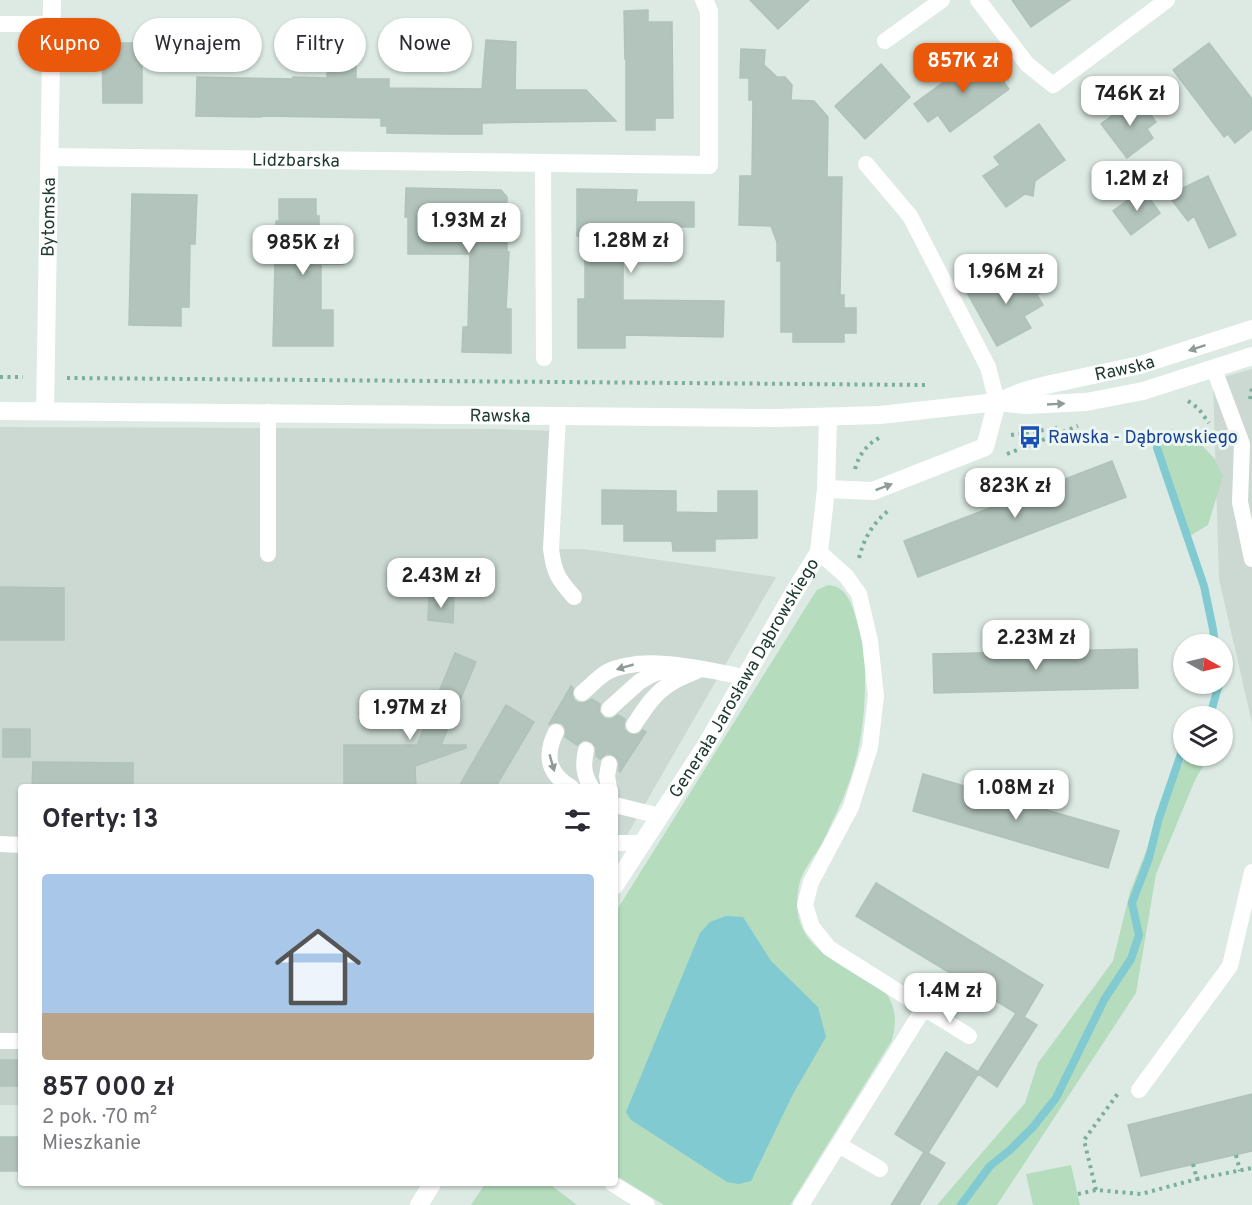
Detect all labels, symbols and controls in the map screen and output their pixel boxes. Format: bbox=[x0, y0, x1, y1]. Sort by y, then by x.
chip: Kupno bbox=[18, 18, 121, 72]
chip: Wynajem bbox=[133, 18, 262, 72]
chip: Filtry bbox=[274, 18, 366, 72]
chip: Nowe bbox=[378, 18, 472, 72]
pin: 857K zł bbox=[908, 43, 1018, 94]
text: 857K zł bbox=[927, 49, 999, 75]
pin: 746K zł bbox=[1075, 76, 1185, 127]
text: 746K zł bbox=[1095, 82, 1165, 108]
street label: Lidzbarska bbox=[252, 149, 340, 174]
pin: 1.2M zł bbox=[1082, 161, 1192, 212]
text: 1.2M zł bbox=[1105, 167, 1169, 193]
street label: Bytomska bbox=[38, 177, 62, 257]
pin: 1.93M zł bbox=[407, 203, 531, 254]
text: 1.93M zł bbox=[431, 209, 507, 235]
pin: 1.28M zł bbox=[569, 223, 693, 274]
pin: 985K zł bbox=[248, 225, 358, 276]
text: 1.28M zł bbox=[593, 229, 669, 255]
text: 985K zł bbox=[267, 231, 339, 257]
pin: 1.96M zł bbox=[944, 254, 1068, 305]
text: 1.96M zł bbox=[968, 260, 1044, 286]
one-way arrow bbox=[1187, 344, 1205, 353]
street label: Rawska bbox=[1093, 351, 1158, 387]
one-way arrow bbox=[1046, 399, 1065, 408]
street label: Rawska bbox=[469, 405, 531, 429]
bus stop icon: Rawska - Dąbrowskiego bbox=[1017, 424, 1043, 450]
place label: Rawska - Dąbrowskiego bbox=[1048, 427, 1238, 450]
pin: 823K zł bbox=[960, 468, 1070, 519]
text: 823K zł bbox=[979, 474, 1051, 500]
one-way arrow bbox=[875, 481, 893, 491]
street label: Generała Jarosława Dąbrowskiego bbox=[665, 554, 825, 803]
pin: 2.43M zł bbox=[379, 558, 503, 609]
text: 2.43M zł bbox=[401, 564, 481, 590]
pin: 2.23M zł bbox=[974, 620, 1098, 671]
text: 2.23M zł bbox=[996, 626, 1076, 652]
north arrow bbox=[1173, 634, 1233, 694]
map controls bbox=[1173, 634, 1233, 766]
one-way arrow bbox=[616, 663, 634, 672]
pin: 1.97M zł bbox=[348, 690, 472, 741]
text: 1.97M zł bbox=[373, 696, 447, 722]
button: layers bbox=[1173, 706, 1233, 766]
one-way arrow bbox=[548, 754, 557, 772]
pin: 1.08M zł bbox=[954, 770, 1078, 821]
text: 1.08M zł bbox=[978, 776, 1054, 802]
text: Oferty: 13 bbox=[42, 804, 158, 837]
icon: filters bbox=[561, 804, 594, 837]
icon: home bbox=[264, 913, 372, 1021]
pin: 1.4M zł bbox=[895, 973, 1005, 1024]
text: 1.4M zł bbox=[918, 979, 982, 1005]
text: 857 000 zł bbox=[42, 1072, 174, 1105]
text: 2 pok. · 70 m² bbox=[42, 1105, 157, 1131]
text: Mieszkanie bbox=[42, 1131, 141, 1157]

